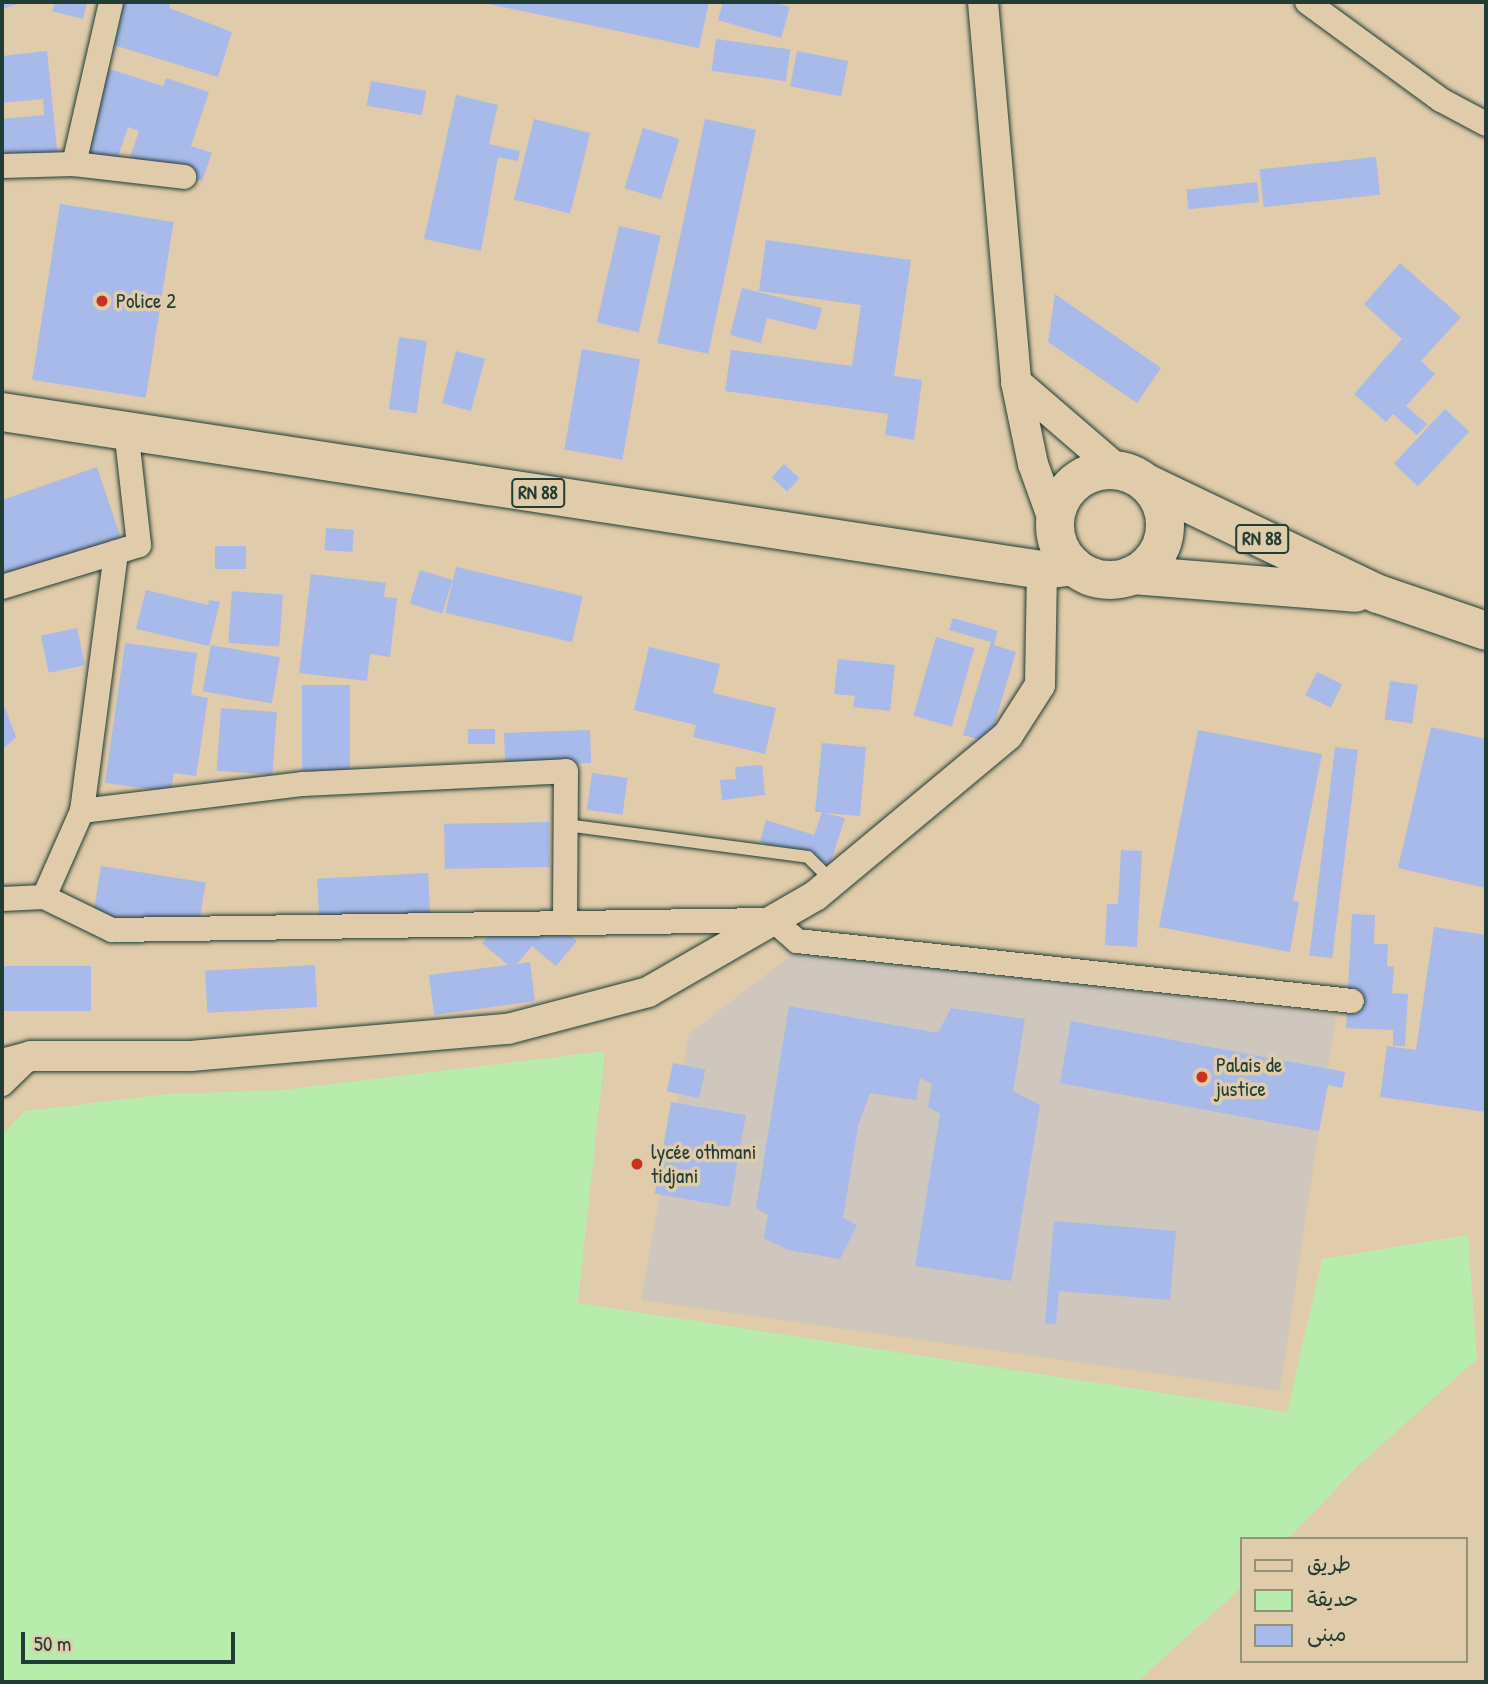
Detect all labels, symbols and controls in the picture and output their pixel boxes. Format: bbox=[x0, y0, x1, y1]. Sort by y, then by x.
place label: Police 2 bbox=[116, 288, 176, 314]
marker: Police 2 bbox=[94, 293, 110, 309]
road number: RN 88 bbox=[510, 478, 566, 508]
road number: RN 88 bbox=[1234, 524, 1290, 554]
place label: Palais de justice bbox=[1216, 1052, 1282, 1102]
marker: Palais de justice bbox=[1194, 1069, 1210, 1085]
place label: lycée othmani tidjani bbox=[651, 1139, 756, 1189]
marker: lycée othmani tidjani bbox=[629, 1156, 645, 1172]
legend bbox=[1240, 1537, 1467, 1663]
text: طريق bbox=[1307, 1549, 1351, 1578]
text: حديقة bbox=[1307, 1584, 1358, 1613]
scale bar bbox=[24, 1618, 238, 1662]
text: مبنى bbox=[1307, 1619, 1346, 1648]
text: 50 m bbox=[34, 1629, 71, 1658]

